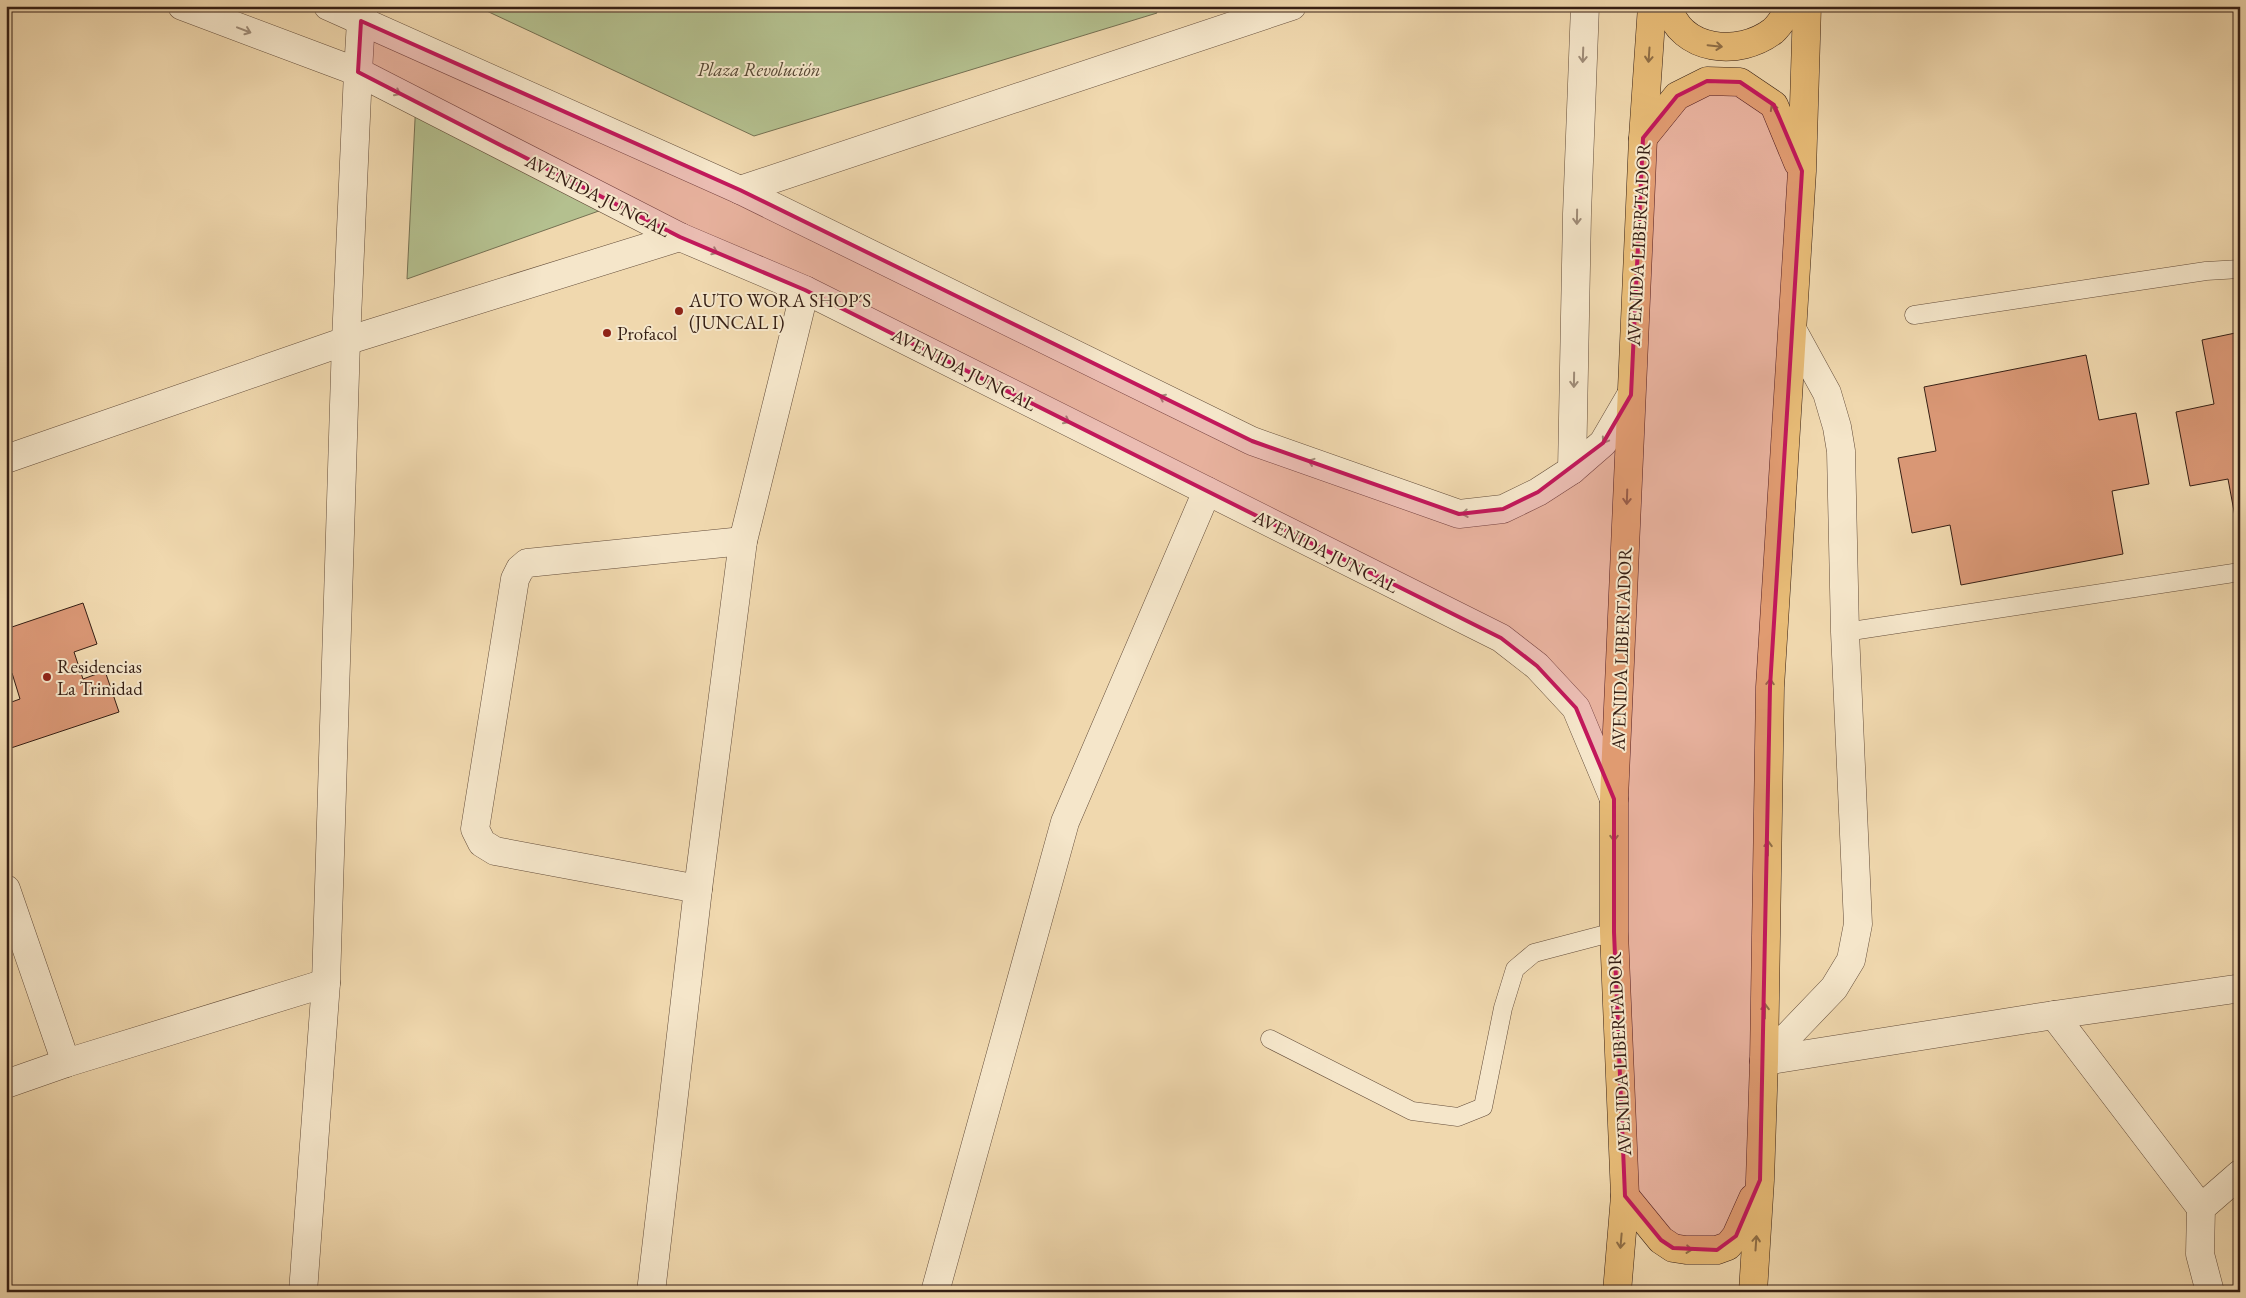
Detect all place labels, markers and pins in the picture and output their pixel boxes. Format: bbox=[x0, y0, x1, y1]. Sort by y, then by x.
place label: AUTO WORA SHOP´S (JUNCAL I) bbox=[688, 288, 871, 335]
marker: AUTO WORA SHOP´S (JUNCAL I) bbox=[673, 305, 685, 317]
place label: Profacol bbox=[617, 321, 678, 346]
marker: Profacol bbox=[601, 327, 613, 339]
place label: Residencias La Trinidad bbox=[57, 654, 143, 701]
marker: Residencias La Trinidad bbox=[41, 671, 53, 683]

